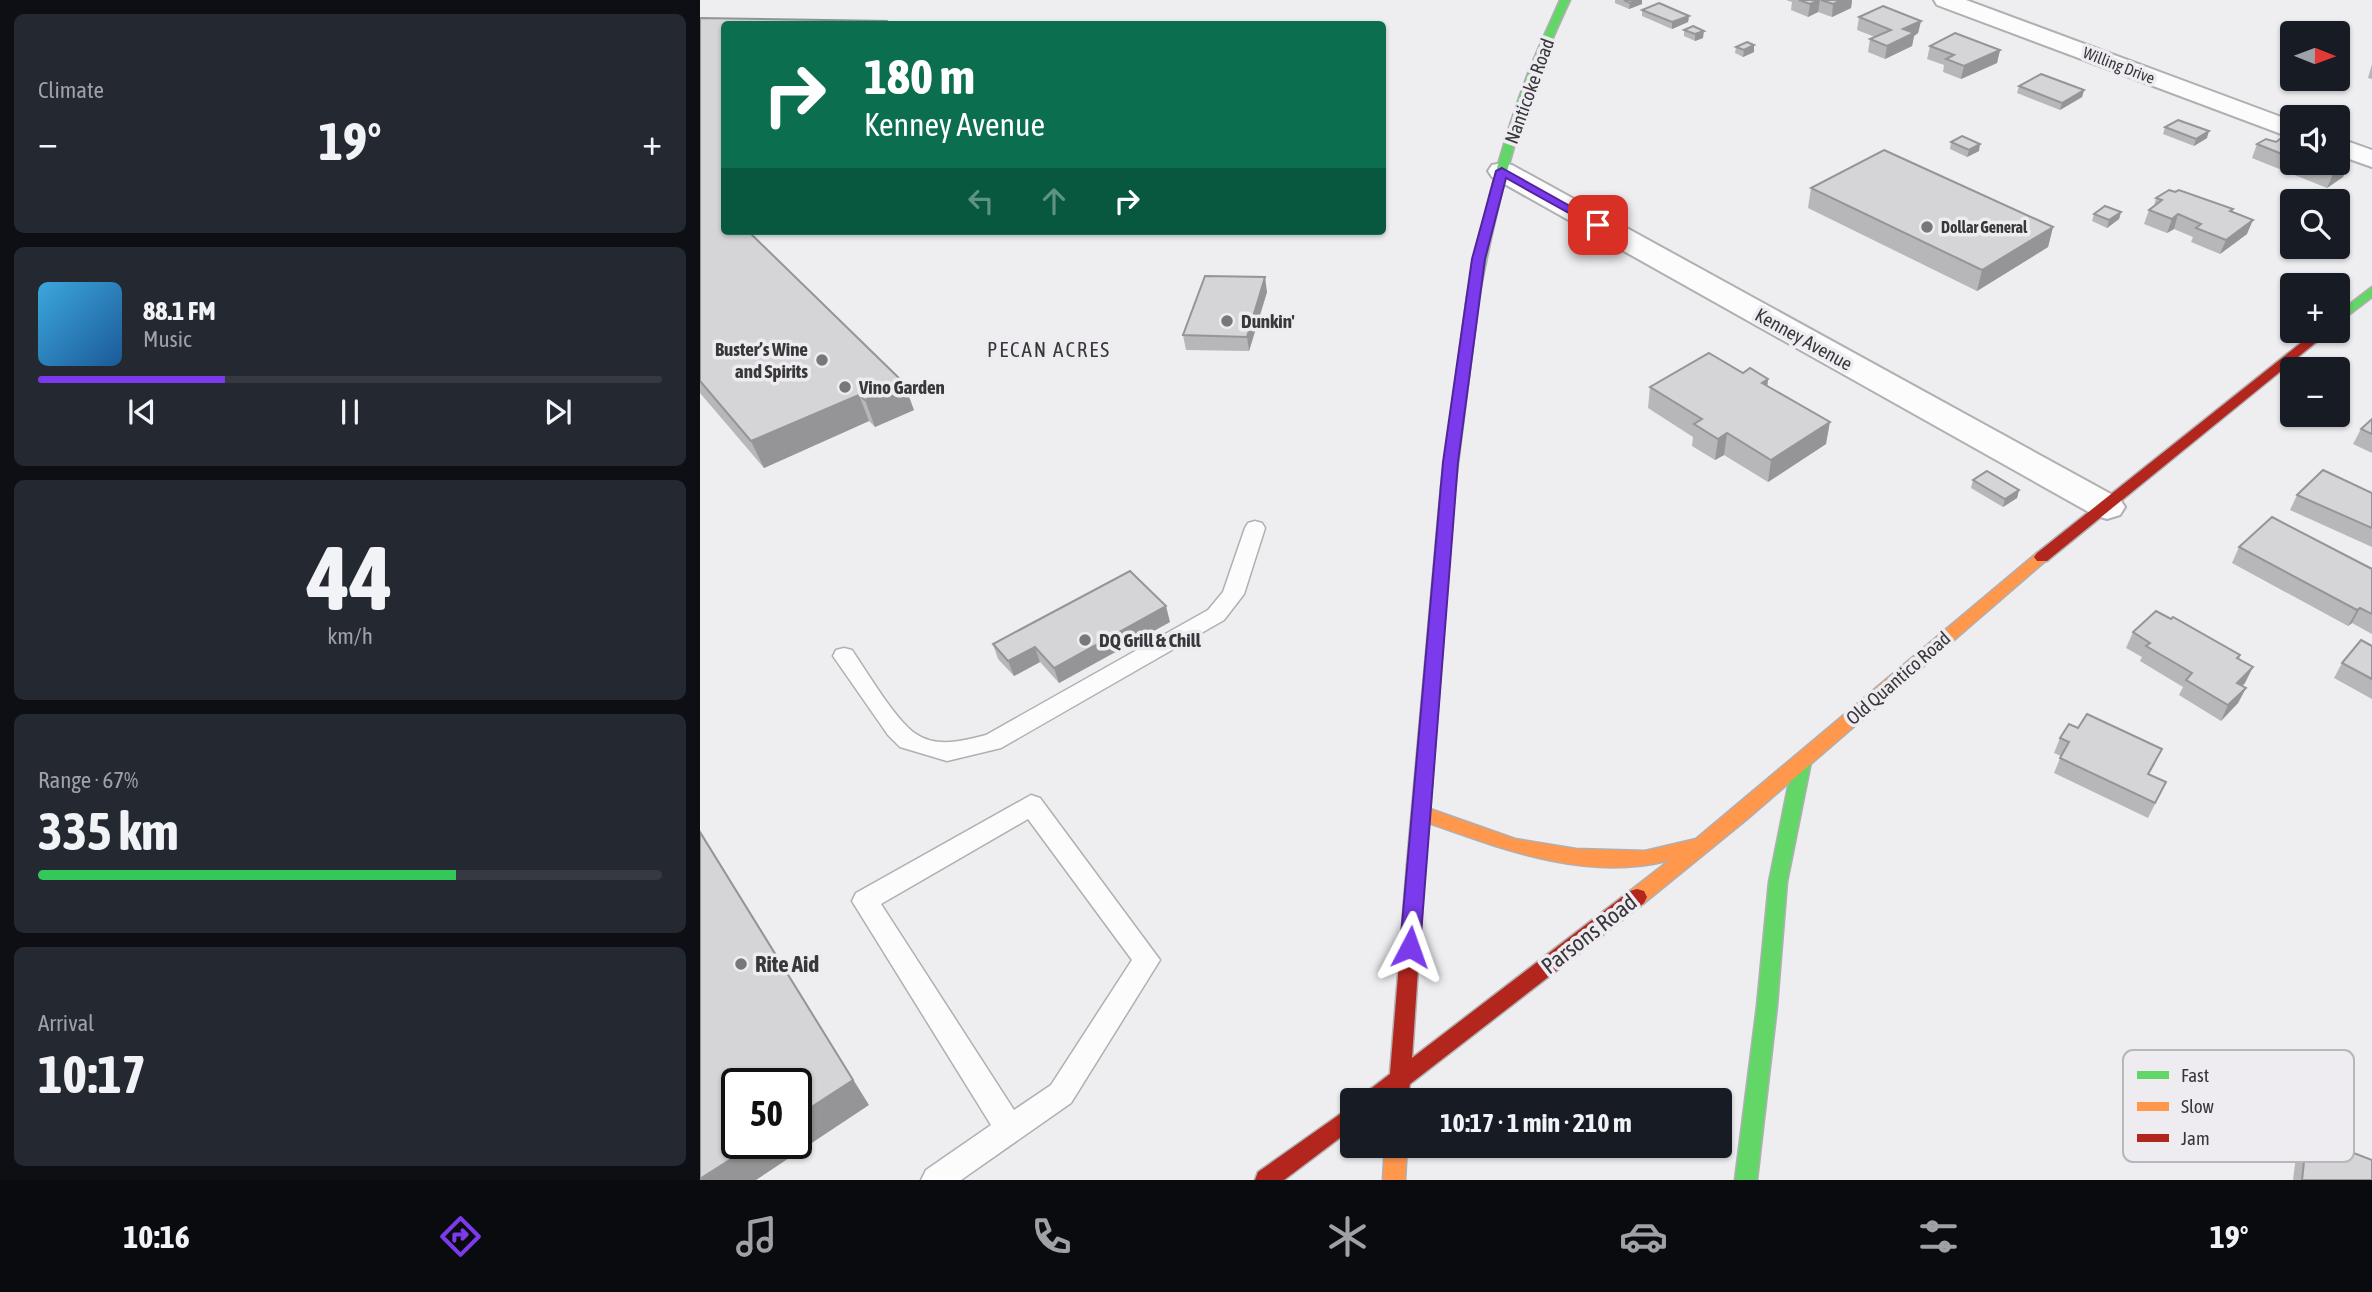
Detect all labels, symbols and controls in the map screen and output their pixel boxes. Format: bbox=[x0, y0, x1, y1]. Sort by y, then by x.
north arrow bbox=[2280, 21, 2350, 91]
map controls bbox=[2280, 21, 2350, 427]
street label: Nanticoke Road bbox=[1500, 35, 1558, 147]
street label: Willing Drive bbox=[2080, 43, 2157, 88]
text: 180 m bbox=[864, 48, 975, 104]
icon: right bbox=[749, 49, 840, 140]
text: Climate bbox=[38, 77, 104, 103]
button: sound bbox=[2280, 105, 2350, 175]
text: Kenney Avenue bbox=[864, 106, 1045, 143]
text: 19° bbox=[318, 111, 382, 171]
text: − bbox=[38, 120, 58, 163]
text: + bbox=[642, 120, 662, 163]
icon: left bbox=[962, 182, 1000, 220]
icon: ahead bbox=[1035, 182, 1073, 220]
icon: right bbox=[1108, 182, 1146, 220]
button: search bbox=[2280, 189, 2350, 259]
pin bbox=[1568, 195, 1628, 255]
icon: arrive bbox=[1579, 206, 1617, 244]
place label: Dollar General bbox=[1941, 218, 2028, 236]
marker: Dollar General bbox=[1919, 219, 1935, 235]
button: + bbox=[2280, 273, 2350, 343]
text: 88.1 FM bbox=[143, 296, 216, 326]
street label: Kenney Avenue bbox=[1752, 303, 1856, 375]
place label: Dunkin' bbox=[1241, 310, 1295, 332]
marker: Dunkin' bbox=[1219, 313, 1235, 329]
text: Music bbox=[143, 326, 191, 352]
district label: PECAN ACRES bbox=[987, 337, 1111, 361]
place label: Buster’s Wine and Spirits bbox=[715, 338, 808, 382]
marker: Buster’s Wine and Spirits bbox=[814, 352, 830, 368]
button: − bbox=[2280, 357, 2350, 427]
place label: Vino Garden bbox=[858, 376, 945, 398]
marker: Vino Garden bbox=[837, 379, 853, 395]
icon: previous bbox=[123, 393, 161, 431]
icon: pause bbox=[331, 393, 369, 431]
icon: next bbox=[539, 393, 577, 431]
text: 44 bbox=[307, 525, 393, 629]
text: km/h bbox=[327, 623, 373, 649]
street label: Old Quantico Road bbox=[1842, 627, 1954, 729]
place label: DQ Grill & Chill bbox=[1099, 629, 1202, 651]
marker: DQ Grill & Chill bbox=[1077, 632, 1093, 648]
text: Range · 67% bbox=[38, 767, 138, 793]
text: 335 km bbox=[38, 801, 179, 861]
street label: Parsons Road bbox=[1536, 889, 1642, 979]
position arrow bbox=[1373, 910, 1447, 984]
place label: Rite Aid bbox=[755, 951, 819, 977]
marker: Rite Aid bbox=[733, 956, 749, 972]
text: Arrival bbox=[38, 1010, 94, 1036]
text: 10:17 bbox=[38, 1044, 146, 1104]
legend bbox=[2123, 1050, 2354, 1162]
text: Fast bbox=[2181, 1064, 2209, 1086]
speed limit sign: 50 bbox=[721, 1068, 812, 1159]
text: Slow bbox=[2181, 1095, 2215, 1117]
text: 10:17 · 1 min · 210 m bbox=[1440, 1108, 1632, 1138]
text: Jam bbox=[2181, 1127, 2210, 1149]
icon: directions bbox=[436, 1212, 485, 1261]
icon: music bbox=[732, 1212, 781, 1261]
icon: phone bbox=[1027, 1212, 1076, 1261]
icon: climate bbox=[1323, 1212, 1372, 1261]
icon: car bbox=[1619, 1212, 1668, 1261]
icon: filters bbox=[1914, 1212, 1963, 1261]
text: 10:16 bbox=[123, 1218, 190, 1255]
text: 19° bbox=[2210, 1218, 2249, 1255]

